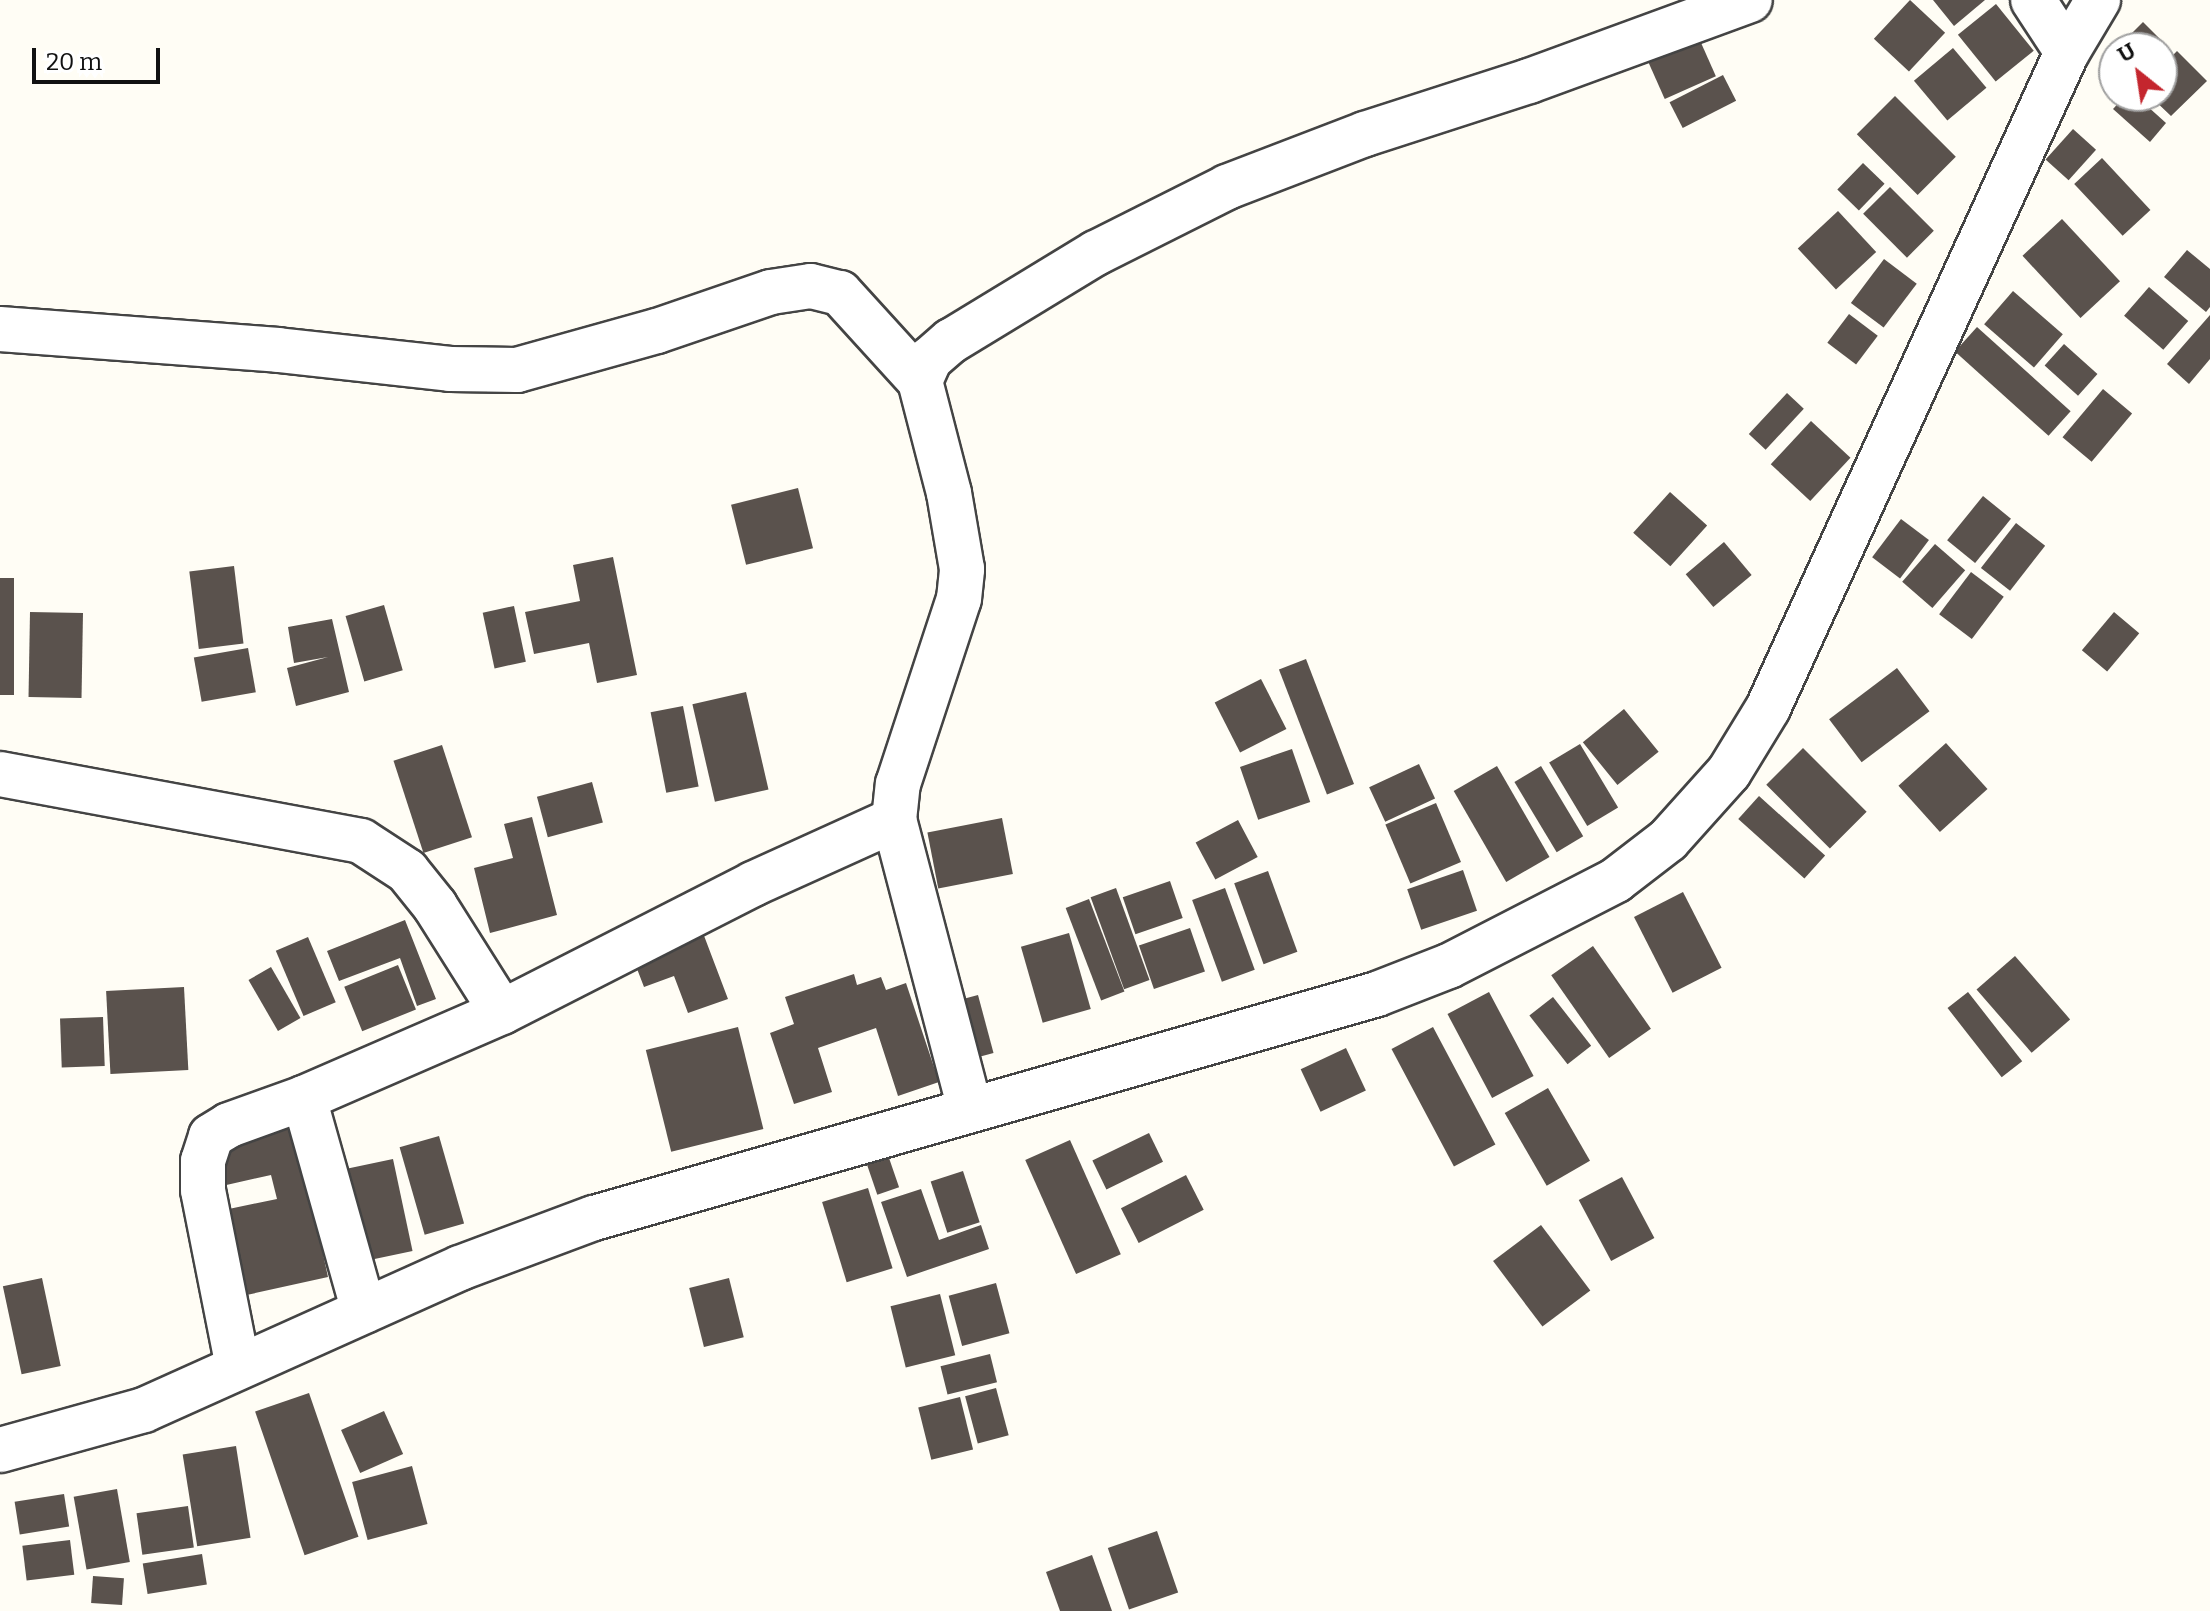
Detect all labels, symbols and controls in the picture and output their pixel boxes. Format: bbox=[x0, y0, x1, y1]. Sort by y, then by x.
scale bar bbox=[36, 32, 164, 82]
north arrow bbox=[2098, 32, 2178, 112]
text: U bbox=[2113, 37, 2141, 68]
text: 20 m bbox=[46, 48, 102, 76]

